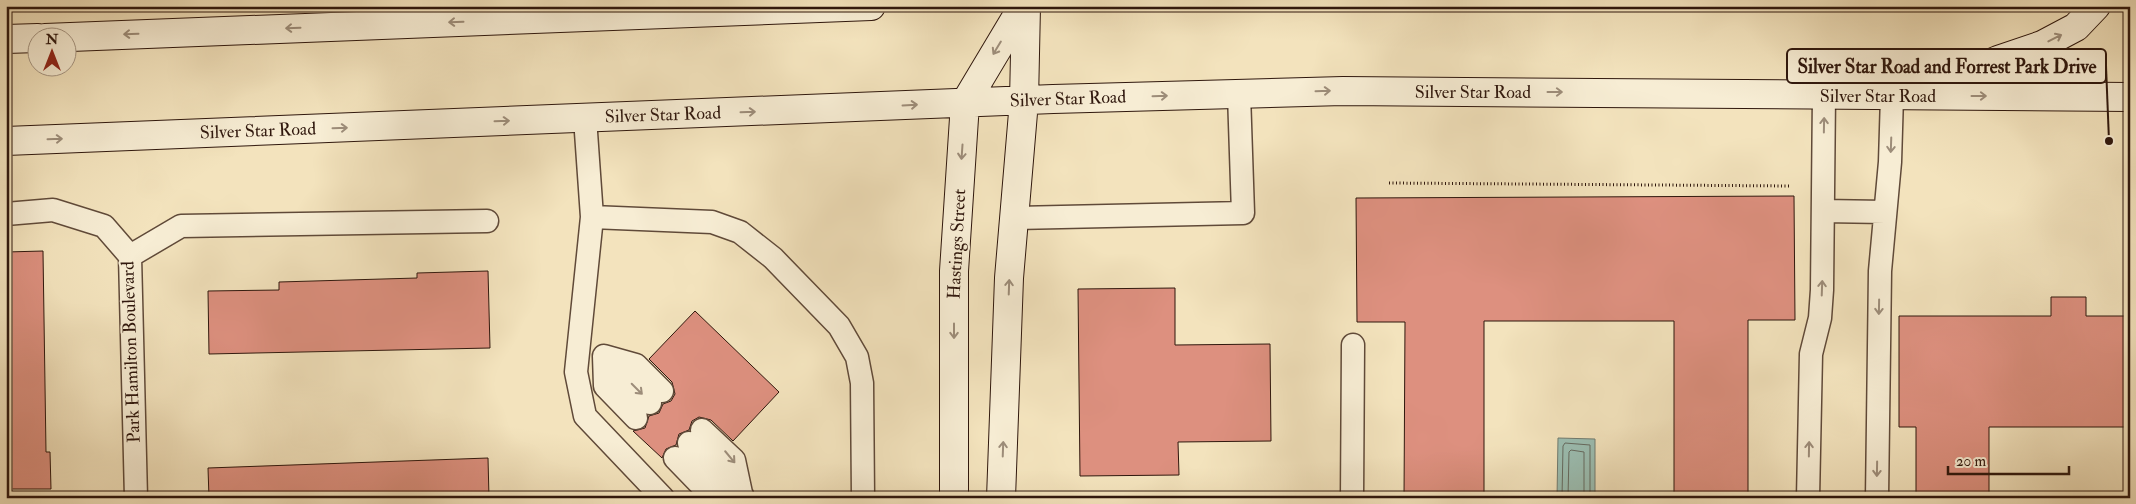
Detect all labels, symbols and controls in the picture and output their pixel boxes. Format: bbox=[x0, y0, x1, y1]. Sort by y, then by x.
one-way arrow bbox=[448, 17, 464, 27]
one-way arrow bbox=[285, 23, 302, 33]
north arrow bbox=[28, 28, 78, 78]
one-way arrow bbox=[123, 30, 139, 39]
text: N bbox=[45, 31, 59, 48]
one-way arrow bbox=[2047, 33, 2062, 42]
one-way arrow bbox=[992, 41, 1002, 55]
callout: Silver Star Road and Forrest Park Drive bbox=[1787, 49, 2106, 83]
text: Silver Star Road and Forrest Park Drive bbox=[1797, 55, 2097, 79]
street label: Silver Star Road bbox=[1415, 81, 1531, 104]
street label: Silver Star Road bbox=[1010, 85, 1127, 113]
street label: Silver Star Road bbox=[1820, 85, 1936, 108]
one-way arrow bbox=[1315, 87, 1331, 96]
one-way arrow bbox=[1547, 87, 1563, 97]
one-way arrow bbox=[1970, 91, 1986, 101]
one-way arrow bbox=[1152, 92, 1168, 101]
street label: Silver Star Road bbox=[605, 101, 722, 129]
one-way arrow bbox=[902, 101, 918, 110]
one-way arrow bbox=[740, 107, 756, 117]
street label: Silver Star Road bbox=[200, 117, 317, 145]
one-way arrow bbox=[494, 117, 510, 126]
one-way arrow bbox=[1819, 117, 1829, 134]
one-way arrow bbox=[331, 123, 347, 132]
one-way arrow bbox=[46, 134, 63, 144]
one-way arrow bbox=[1886, 136, 1896, 153]
one-way arrow bbox=[957, 143, 966, 159]
street label: Hastings Street bbox=[943, 188, 971, 300]
street label: Park Hamilton Boulevard bbox=[116, 261, 146, 443]
one-way arrow bbox=[1004, 279, 1014, 295]
one-way arrow bbox=[1817, 280, 1826, 296]
one-way arrow bbox=[1874, 298, 1884, 315]
one-way arrow bbox=[949, 323, 959, 339]
one-way arrow bbox=[630, 383, 643, 395]
one-way arrow bbox=[998, 441, 1008, 458]
one-way arrow bbox=[1804, 441, 1814, 458]
scale bar bbox=[1948, 444, 2070, 476]
one-way arrow bbox=[724, 451, 735, 464]
text: 20 m bbox=[1956, 452, 1986, 471]
one-way arrow bbox=[1873, 461, 1882, 477]

